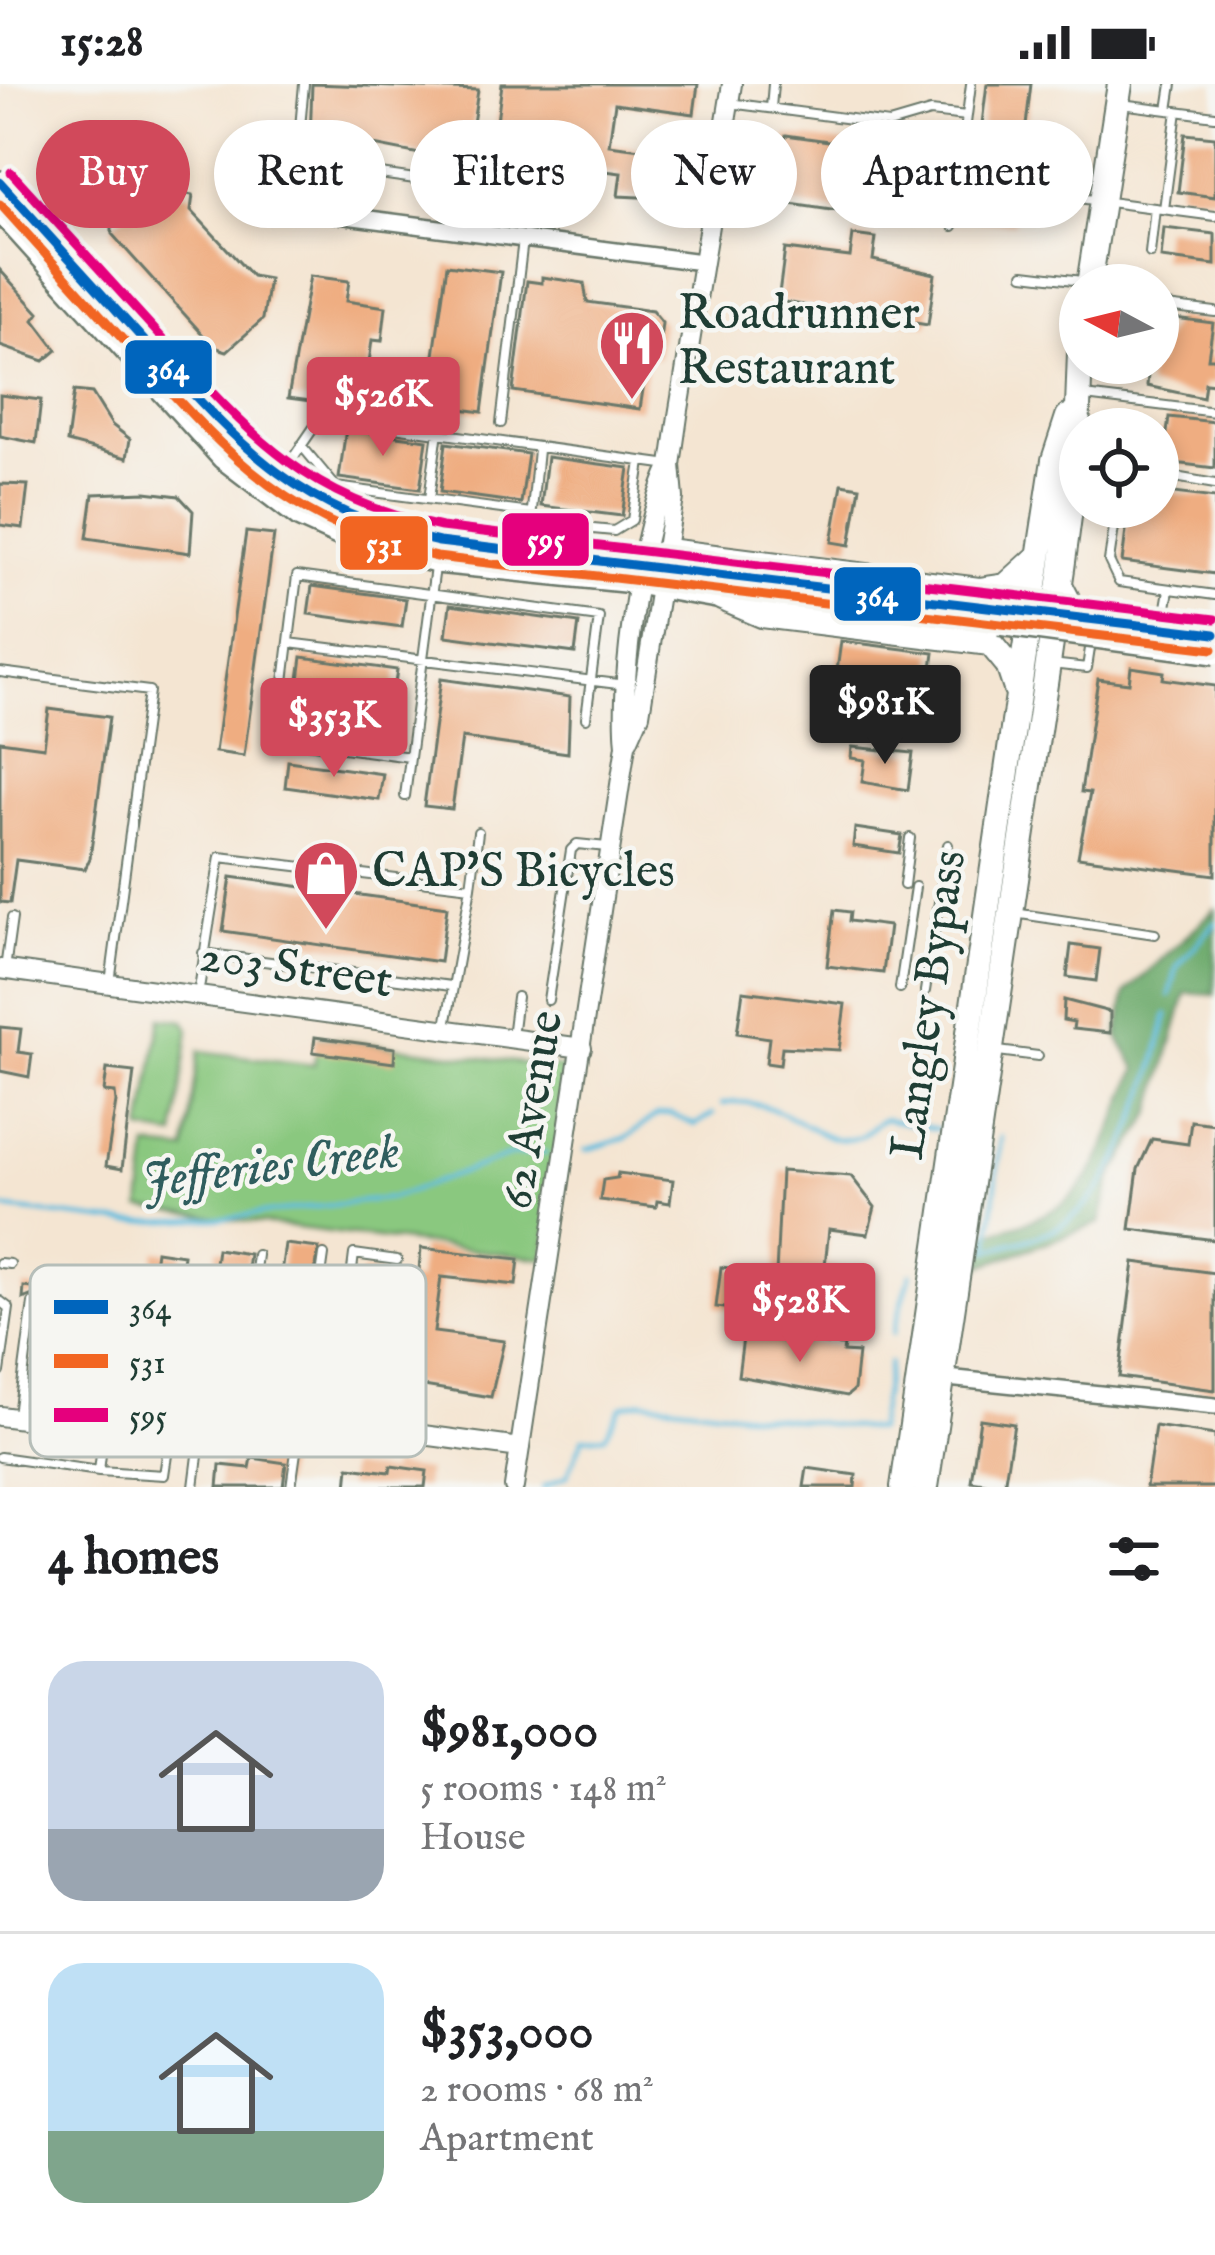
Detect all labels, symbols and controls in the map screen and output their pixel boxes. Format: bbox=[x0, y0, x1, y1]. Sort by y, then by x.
text: 15:28 bbox=[60, 14, 144, 71]
chip: Buy bbox=[36, 120, 190, 228]
chip: Rent bbox=[214, 120, 386, 228]
chip: Filters bbox=[410, 120, 607, 228]
chip: New bbox=[631, 120, 797, 228]
chip: Apartment bbox=[821, 120, 1093, 228]
north arrow bbox=[1059, 264, 1179, 384]
map controls bbox=[1059, 264, 1179, 528]
place label: Roadrunner Restaurant bbox=[678, 285, 920, 400]
restaurant icon: Roadrunner Restaurant bbox=[597, 308, 667, 402]
line badge: 364 bbox=[123, 338, 214, 396]
text: 364 bbox=[147, 349, 190, 391]
pin: $526K bbox=[299, 357, 467, 459]
text: $526K bbox=[334, 371, 432, 420]
button: locate bbox=[1059, 408, 1179, 528]
line badge: 595 bbox=[500, 511, 591, 568]
line badge: 531 bbox=[338, 514, 430, 572]
text: 595 bbox=[527, 521, 565, 563]
text: 531 bbox=[366, 525, 402, 567]
line badge: 364 bbox=[832, 565, 923, 623]
text: 364 bbox=[856, 576, 899, 618]
pin: $981K bbox=[801, 665, 969, 767]
pin: $353K bbox=[250, 678, 418, 780]
text: $981K bbox=[837, 679, 933, 728]
text: $353K bbox=[287, 692, 381, 741]
shop icon: CAP'S Bicycles bbox=[291, 838, 361, 932]
place label: CAP'S Bicycles bbox=[372, 843, 675, 903]
street label: Langley Bypass bbox=[879, 847, 981, 1163]
street label: 203 Street bbox=[196, 927, 396, 1013]
street label: 62 Avenue bbox=[488, 1007, 578, 1213]
water label: Jefferies Creek bbox=[139, 1120, 403, 1216]
pin: $528K bbox=[716, 1263, 884, 1365]
legend bbox=[30, 1265, 426, 1457]
text: $528K bbox=[751, 1277, 849, 1326]
text: 364 bbox=[129, 1289, 171, 1331]
text: 531 bbox=[129, 1343, 166, 1385]
text: 595 bbox=[129, 1397, 167, 1439]
icon: filters bbox=[1101, 1526, 1167, 1592]
text: 4 homes bbox=[48, 1527, 219, 1592]
text: $981,000 bbox=[420, 1700, 598, 1765]
icon: home bbox=[144, 1709, 288, 1853]
text: 5 rooms · 148 m² bbox=[420, 1765, 667, 1814]
text: House bbox=[420, 1814, 526, 1863]
text: $353,000 bbox=[420, 2001, 594, 2066]
icon: home bbox=[144, 2011, 288, 2155]
text: 2 rooms · 68 m² bbox=[420, 2066, 654, 2115]
text: Apartment bbox=[420, 2115, 594, 2164]

